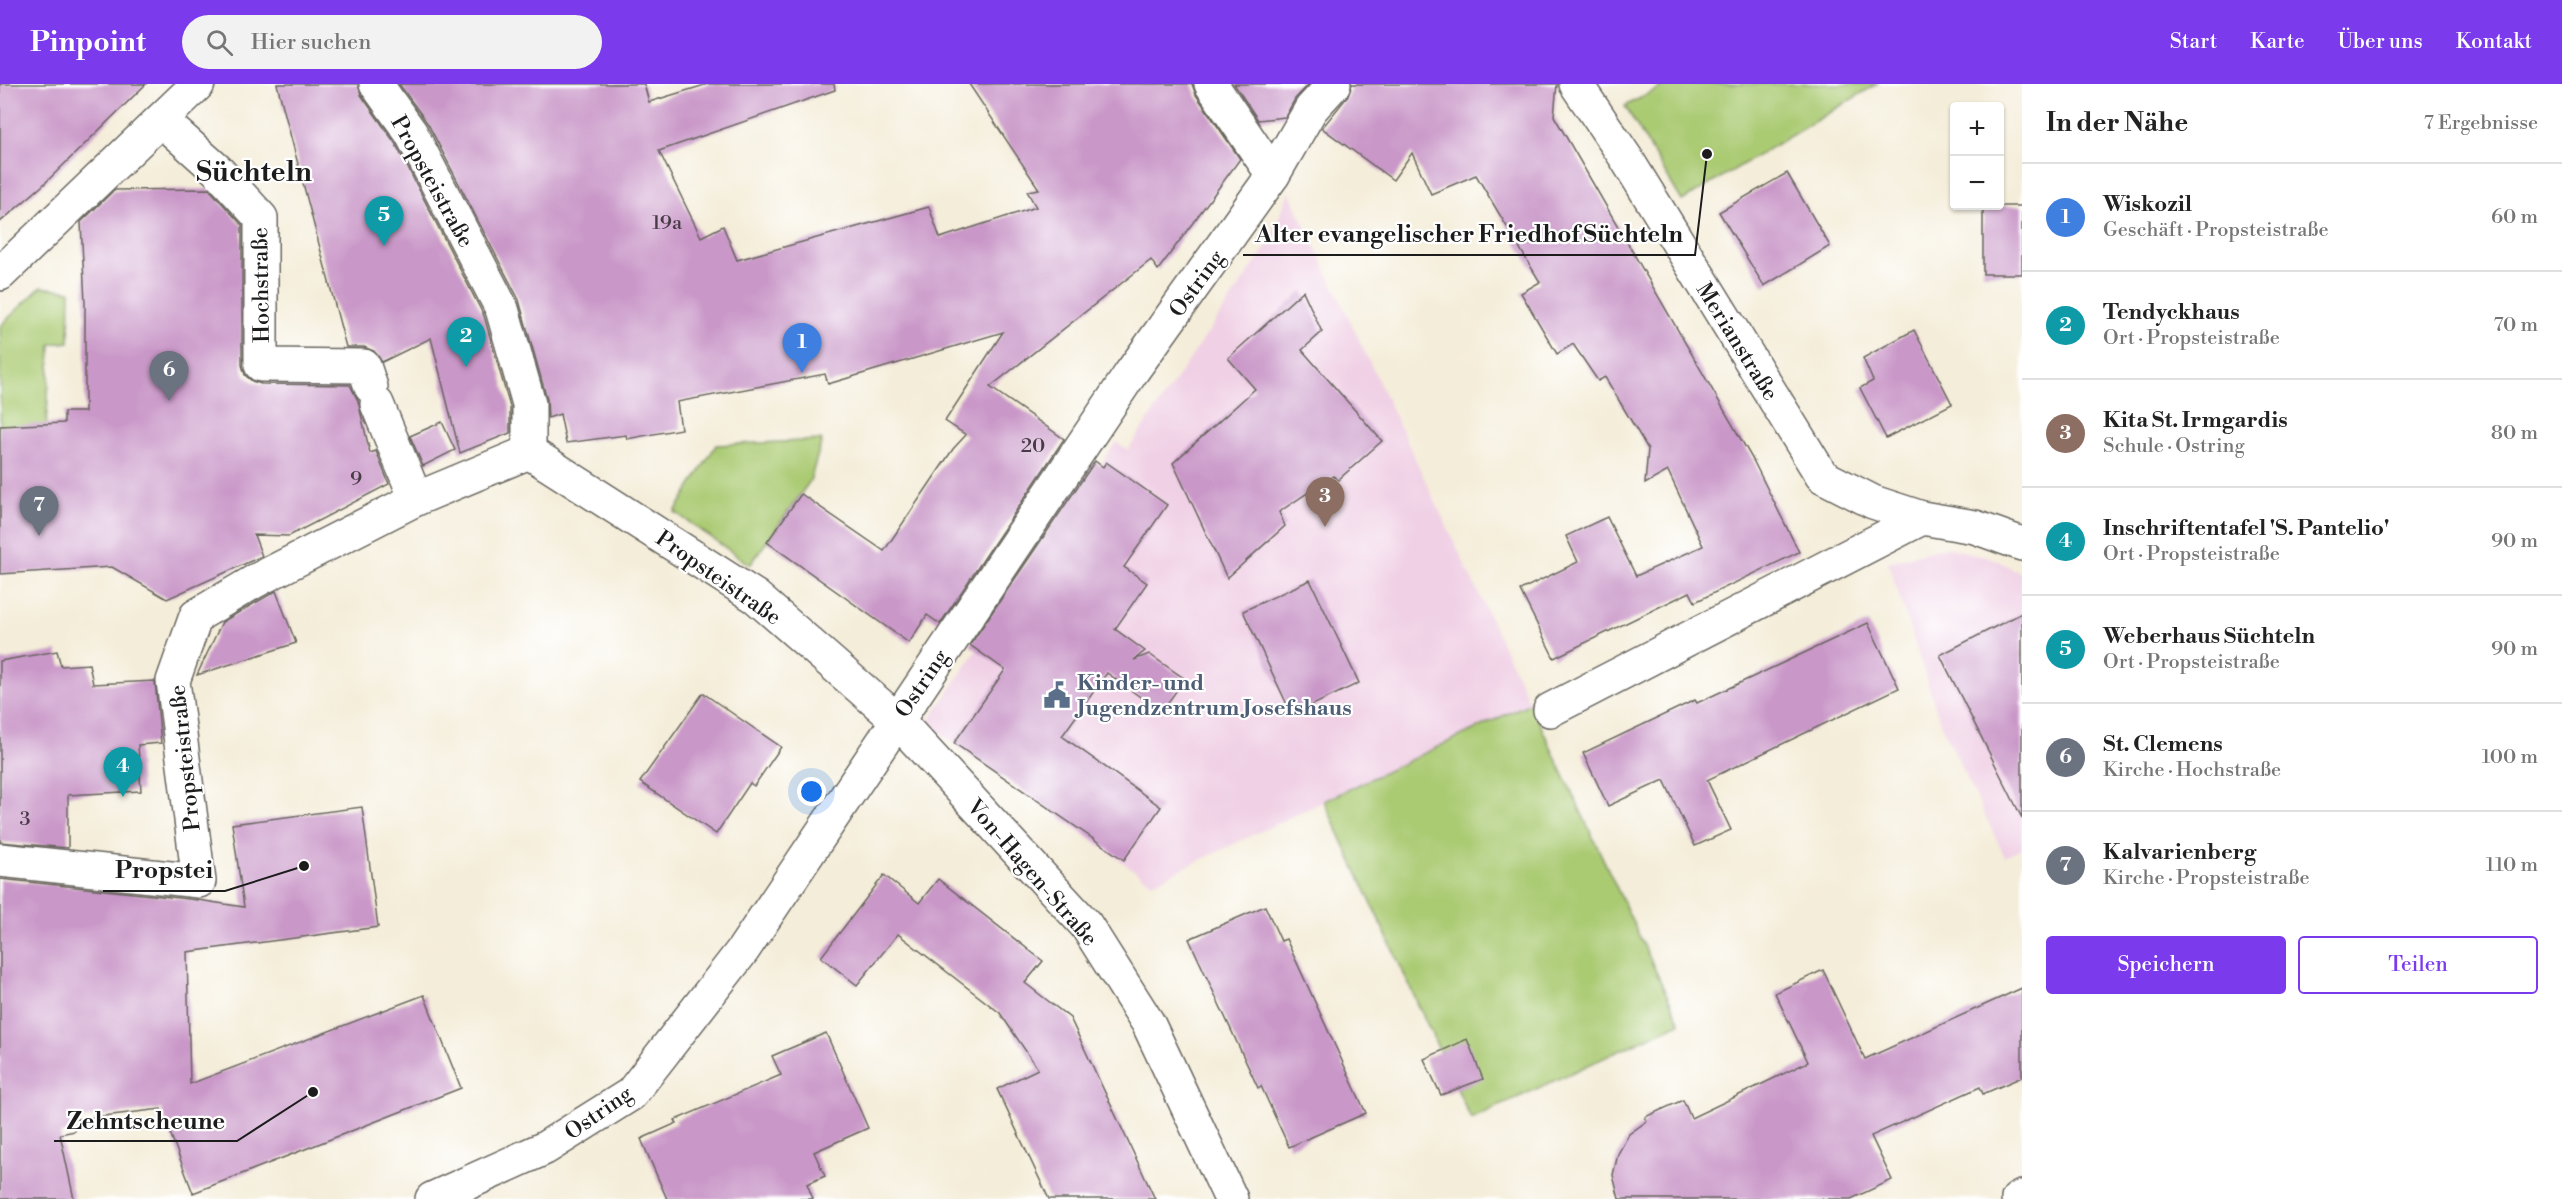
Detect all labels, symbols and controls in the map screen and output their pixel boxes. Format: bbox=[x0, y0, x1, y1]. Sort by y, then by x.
search box bbox=[182, 15, 602, 69]
text: Pinpoint bbox=[30, 25, 146, 60]
icon: search bbox=[203, 26, 236, 59]
text: Hier suchen bbox=[251, 29, 371, 56]
text: Start bbox=[2170, 29, 2217, 55]
text: Karte bbox=[2250, 29, 2305, 55]
text: Über uns bbox=[2338, 29, 2423, 55]
text: Kontakt bbox=[2456, 29, 2532, 55]
map controls bbox=[1950, 102, 2004, 210]
button: + bbox=[1950, 102, 2004, 156]
text: In der Nähe bbox=[2046, 107, 2188, 139]
street label: Propsteistraße bbox=[384, 111, 479, 252]
text: 7 Ergebnisse bbox=[2424, 111, 2538, 136]
district label: Süchteln bbox=[196, 155, 312, 190]
button: − bbox=[1950, 156, 2004, 210]
text: Wiskozil bbox=[2103, 191, 2192, 218]
pin: 5 bbox=[364, 196, 404, 246]
text: 1 bbox=[2061, 205, 2070, 230]
text: 60 m bbox=[2491, 205, 2538, 230]
house number: 19a bbox=[652, 211, 683, 236]
callout: Alter evangelischer Friedhof Süchteln bbox=[1243, 213, 1695, 255]
text: Geschäft · Propsteistraße bbox=[2103, 218, 2329, 243]
text: Alter evangelischer Friedhof Süchteln bbox=[1254, 220, 1683, 250]
street label: Hochstraße bbox=[247, 227, 276, 343]
street label: Ostring bbox=[1164, 245, 1231, 323]
street label: Merianstraße bbox=[1690, 278, 1784, 406]
text: Tendyckhaus bbox=[2103, 299, 2240, 326]
text: 2 bbox=[2059, 313, 2072, 338]
text: 70 m bbox=[2494, 313, 2538, 338]
pin: 2 bbox=[446, 318, 486, 367]
pin: 1 bbox=[782, 324, 822, 373]
text: Ort · Propsteistraße bbox=[2103, 326, 2280, 351]
pin: 6 bbox=[150, 352, 188, 401]
text: Kita St. Irmgardis bbox=[2103, 407, 2288, 434]
text: 3 bbox=[2059, 421, 2072, 446]
text: 80 m bbox=[2491, 421, 2538, 446]
house number: 20 bbox=[1021, 434, 1045, 459]
text: Schule · Ostring bbox=[2103, 434, 2245, 459]
house number: 9 bbox=[350, 467, 362, 492]
pin: 3 bbox=[1306, 478, 1344, 527]
pin: 7 bbox=[20, 486, 58, 536]
text: Inschriftentafel 'S. Pantelio' bbox=[2103, 515, 2389, 542]
street label: Propsteistraße bbox=[650, 525, 786, 631]
text: 4 bbox=[2059, 529, 2072, 554]
text: 90 m bbox=[2491, 529, 2538, 554]
text: Ort · Propsteistraße bbox=[2103, 542, 2280, 567]
text: Weberhaus Süchteln bbox=[2103, 623, 2315, 650]
text: 5 bbox=[2059, 637, 2072, 662]
text: 90 m bbox=[2491, 637, 2538, 662]
street label: Ostring bbox=[890, 644, 955, 723]
text: Ort · Propsteistraße bbox=[2103, 650, 2280, 675]
place label: Kinder- und Jugendzentrum Josefshaus bbox=[1074, 670, 1352, 722]
public building icon: Kinder- und Jugendzentrum Josefshaus bbox=[1042, 680, 1072, 710]
street label: Propsteistraße bbox=[164, 683, 207, 832]
text: St. Clemens bbox=[2103, 731, 2223, 758]
text: 6 bbox=[2059, 745, 2072, 770]
text: 100 m bbox=[2482, 745, 2538, 770]
pin: 4 bbox=[104, 748, 142, 797]
text: Kirche · Hochstraße bbox=[2103, 758, 2281, 783]
your location bbox=[797, 777, 826, 806]
street label: Von-Hagen-Straße bbox=[960, 793, 1103, 952]
house number: 3 bbox=[19, 807, 31, 832]
text: Kalvarienberg bbox=[2103, 839, 2256, 866]
callout: Propstei bbox=[103, 849, 225, 891]
text: 7 bbox=[2060, 853, 2071, 878]
text: 110 m bbox=[2486, 853, 2538, 878]
text: Propstei bbox=[115, 856, 213, 886]
text: Kirche · Propsteistraße bbox=[2103, 866, 2310, 891]
button: Speichern bbox=[2046, 936, 2286, 994]
button: Teilen bbox=[2298, 936, 2538, 994]
street label: Ostring bbox=[560, 1080, 638, 1146]
callout: Zehntscheune bbox=[54, 1099, 237, 1141]
text: Zehntscheune bbox=[67, 1107, 225, 1137]

